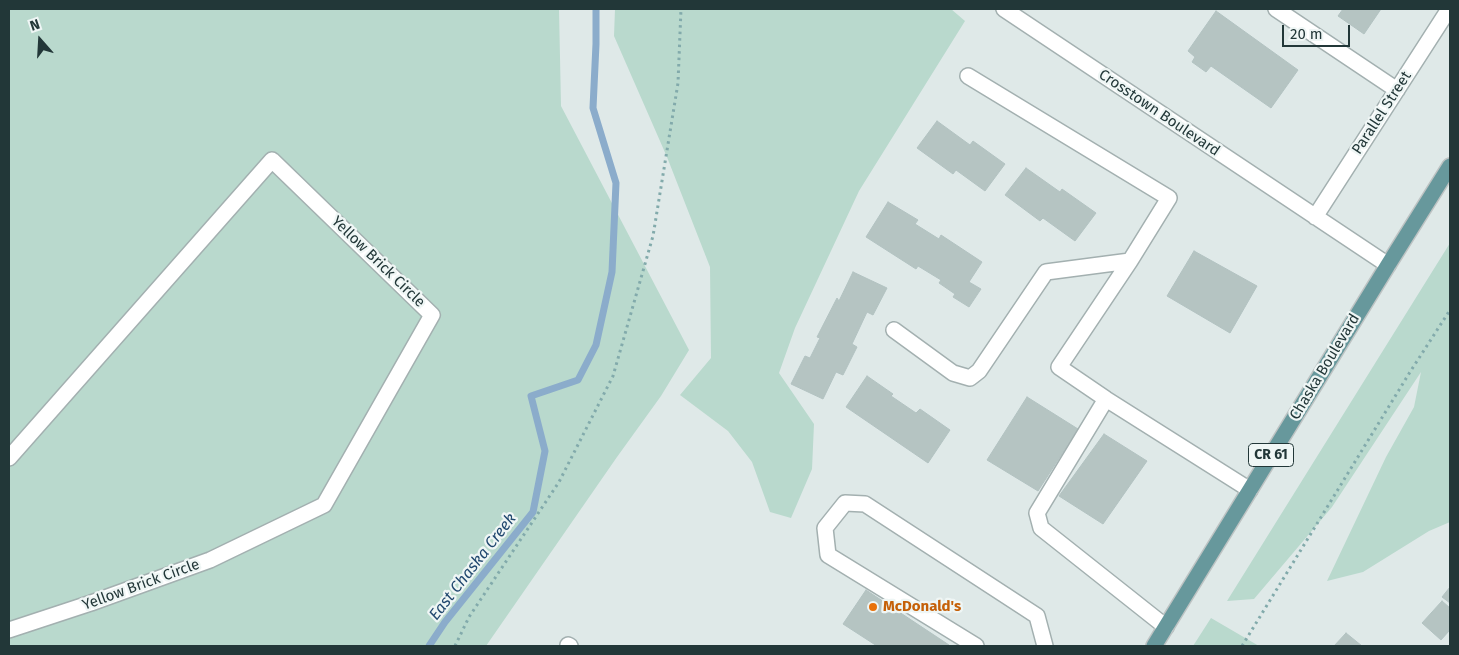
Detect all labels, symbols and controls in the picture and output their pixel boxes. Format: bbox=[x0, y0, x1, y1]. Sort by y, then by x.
north arrow bbox=[15, 15, 65, 65]
scale bar bbox=[1284, 15, 1352, 47]
text: N bbox=[28, 16, 42, 35]
text: 20 m bbox=[1290, 25, 1323, 43]
street label: Crosstown Boulevard bbox=[1095, 66, 1223, 160]
street label: Parallel Street bbox=[1349, 68, 1415, 158]
street label: Yellow Brick Circle bbox=[327, 213, 429, 311]
street label: Chaska Boulevard bbox=[1286, 311, 1364, 423]
road number: CR 61 bbox=[1248, 444, 1294, 466]
water label: East Chaska Creek bbox=[425, 510, 521, 624]
street label: Yellow Brick Circle bbox=[80, 555, 202, 615]
place label: McDonald's bbox=[883, 598, 961, 616]
marker: McDonald's bbox=[867, 601, 879, 613]

